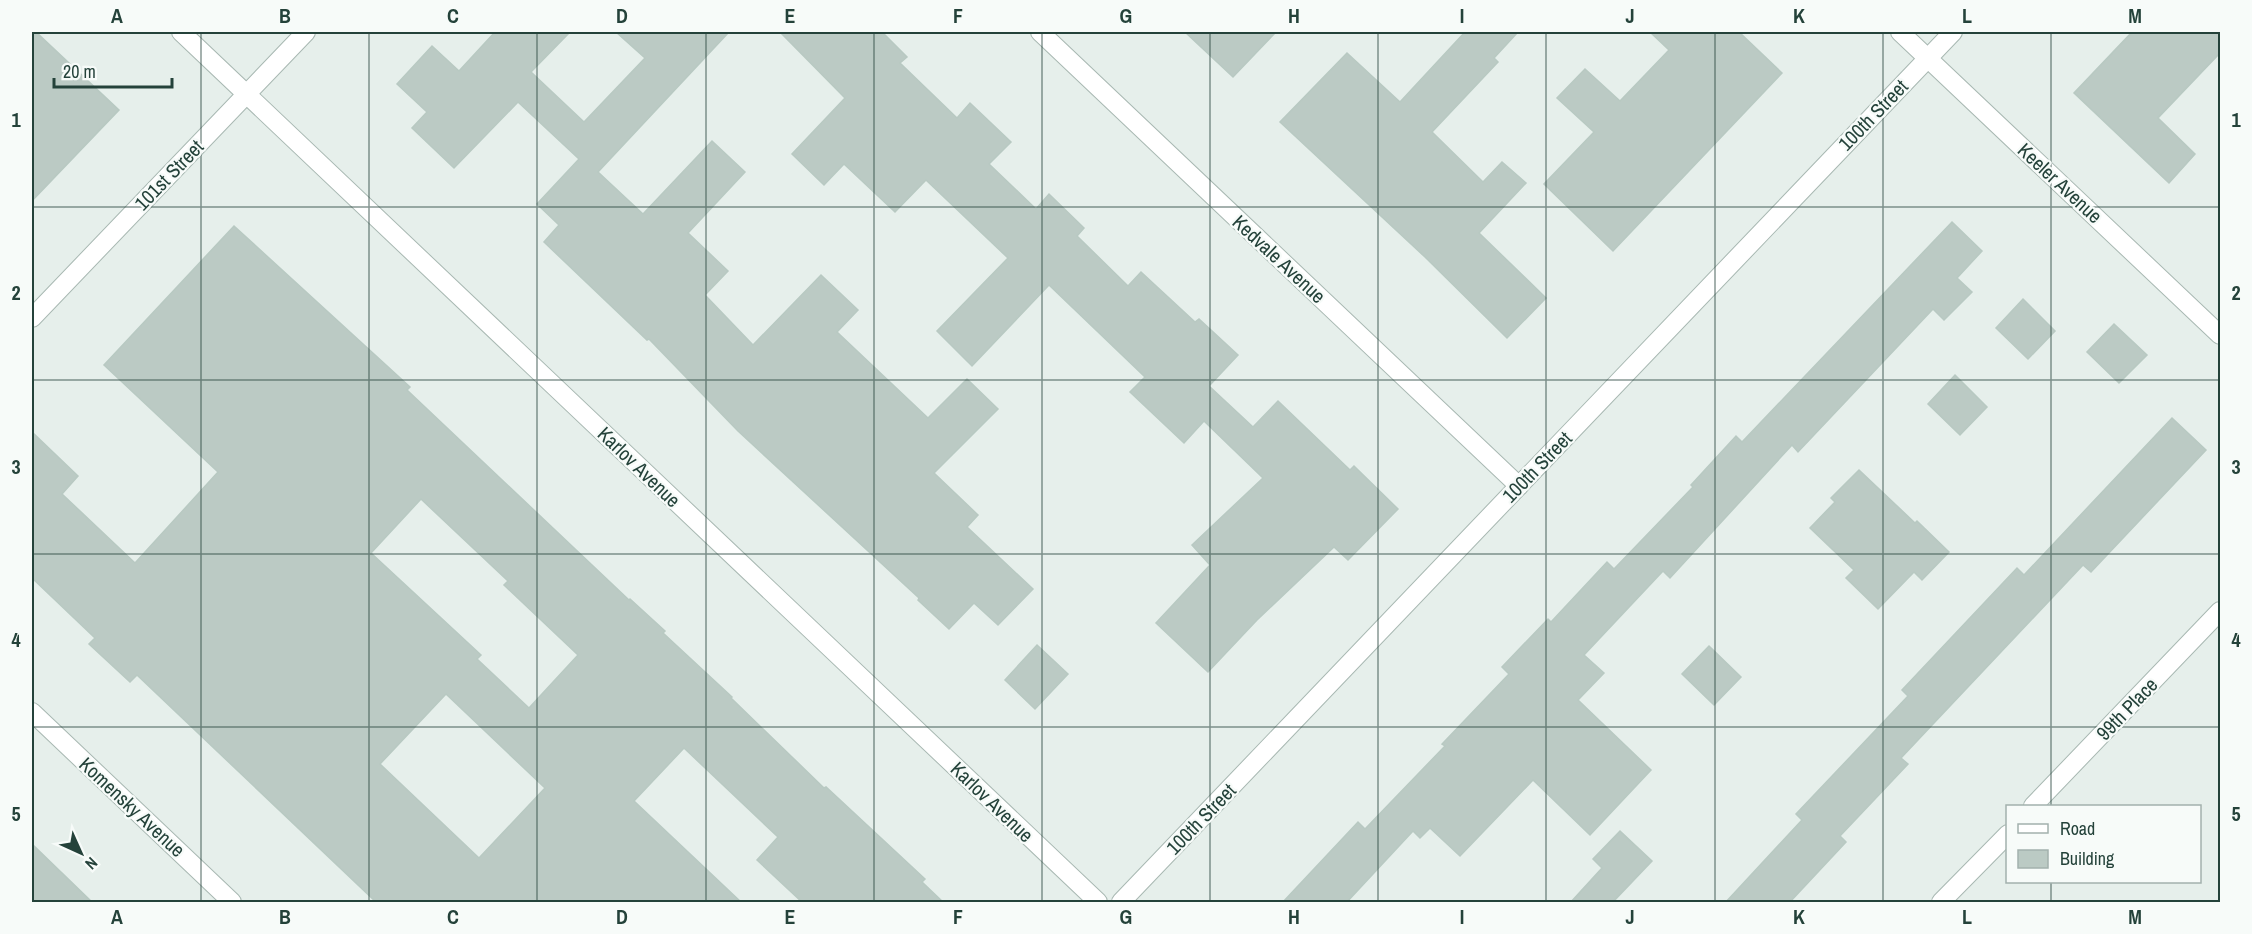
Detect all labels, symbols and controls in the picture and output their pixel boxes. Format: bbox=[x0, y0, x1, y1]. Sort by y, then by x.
text: A bbox=[111, 2, 123, 29]
text: B bbox=[279, 2, 291, 29]
text: C bbox=[447, 2, 459, 29]
text: D bbox=[616, 2, 628, 29]
text: E bbox=[785, 2, 796, 29]
text: F bbox=[953, 2, 963, 29]
text: G bbox=[1120, 2, 1132, 29]
text: H bbox=[1288, 2, 1300, 29]
text: I bbox=[1460, 2, 1464, 29]
text: J bbox=[1625, 2, 1635, 29]
text: K bbox=[1793, 2, 1805, 29]
text: L bbox=[1962, 2, 1972, 29]
text: M bbox=[2128, 2, 2142, 29]
scale bar bbox=[54, 51, 172, 89]
text: 20 m bbox=[63, 59, 96, 84]
street label: 100th Street bbox=[1832, 73, 1914, 156]
text: 1 bbox=[11, 106, 21, 133]
text: 1 bbox=[2231, 106, 2241, 133]
street label: 101st Street bbox=[128, 133, 209, 216]
street label: Keeler Avenue bbox=[2012, 136, 2108, 229]
street label: Kedvale Avenue bbox=[1227, 208, 1332, 309]
text: 2 bbox=[11, 279, 21, 306]
text: 2 bbox=[2231, 279, 2241, 306]
street label: Karlov Avenue bbox=[592, 420, 687, 513]
street label: 100th Street bbox=[1496, 425, 1578, 508]
text: 3 bbox=[11, 453, 21, 480]
text: 3 bbox=[2231, 453, 2241, 480]
text: 4 bbox=[11, 626, 21, 653]
text: 4 bbox=[2231, 626, 2241, 653]
street label: 99th Place bbox=[2090, 671, 2163, 746]
street label: Komensky Avenue bbox=[74, 751, 191, 863]
street label: Karlov Avenue bbox=[945, 755, 1040, 848]
street label: 100th Street bbox=[1160, 777, 1242, 860]
text: 5 bbox=[11, 800, 21, 827]
text: 5 bbox=[2231, 800, 2241, 827]
legend bbox=[2006, 805, 2201, 883]
text: Road bbox=[2060, 816, 2095, 841]
north arrow bbox=[51, 823, 111, 883]
text: Building bbox=[2060, 846, 2115, 871]
text: N bbox=[80, 852, 103, 875]
text: A bbox=[111, 903, 123, 930]
text: B bbox=[279, 903, 291, 930]
text: C bbox=[447, 903, 459, 930]
text: D bbox=[616, 903, 628, 930]
text: E bbox=[785, 903, 796, 930]
text: F bbox=[953, 903, 963, 930]
text: G bbox=[1120, 903, 1132, 930]
text: H bbox=[1288, 903, 1300, 930]
text: I bbox=[1460, 903, 1464, 930]
text: J bbox=[1625, 903, 1635, 930]
text: K bbox=[1793, 903, 1805, 930]
text: L bbox=[1962, 903, 1972, 930]
text: M bbox=[2128, 903, 2142, 930]

